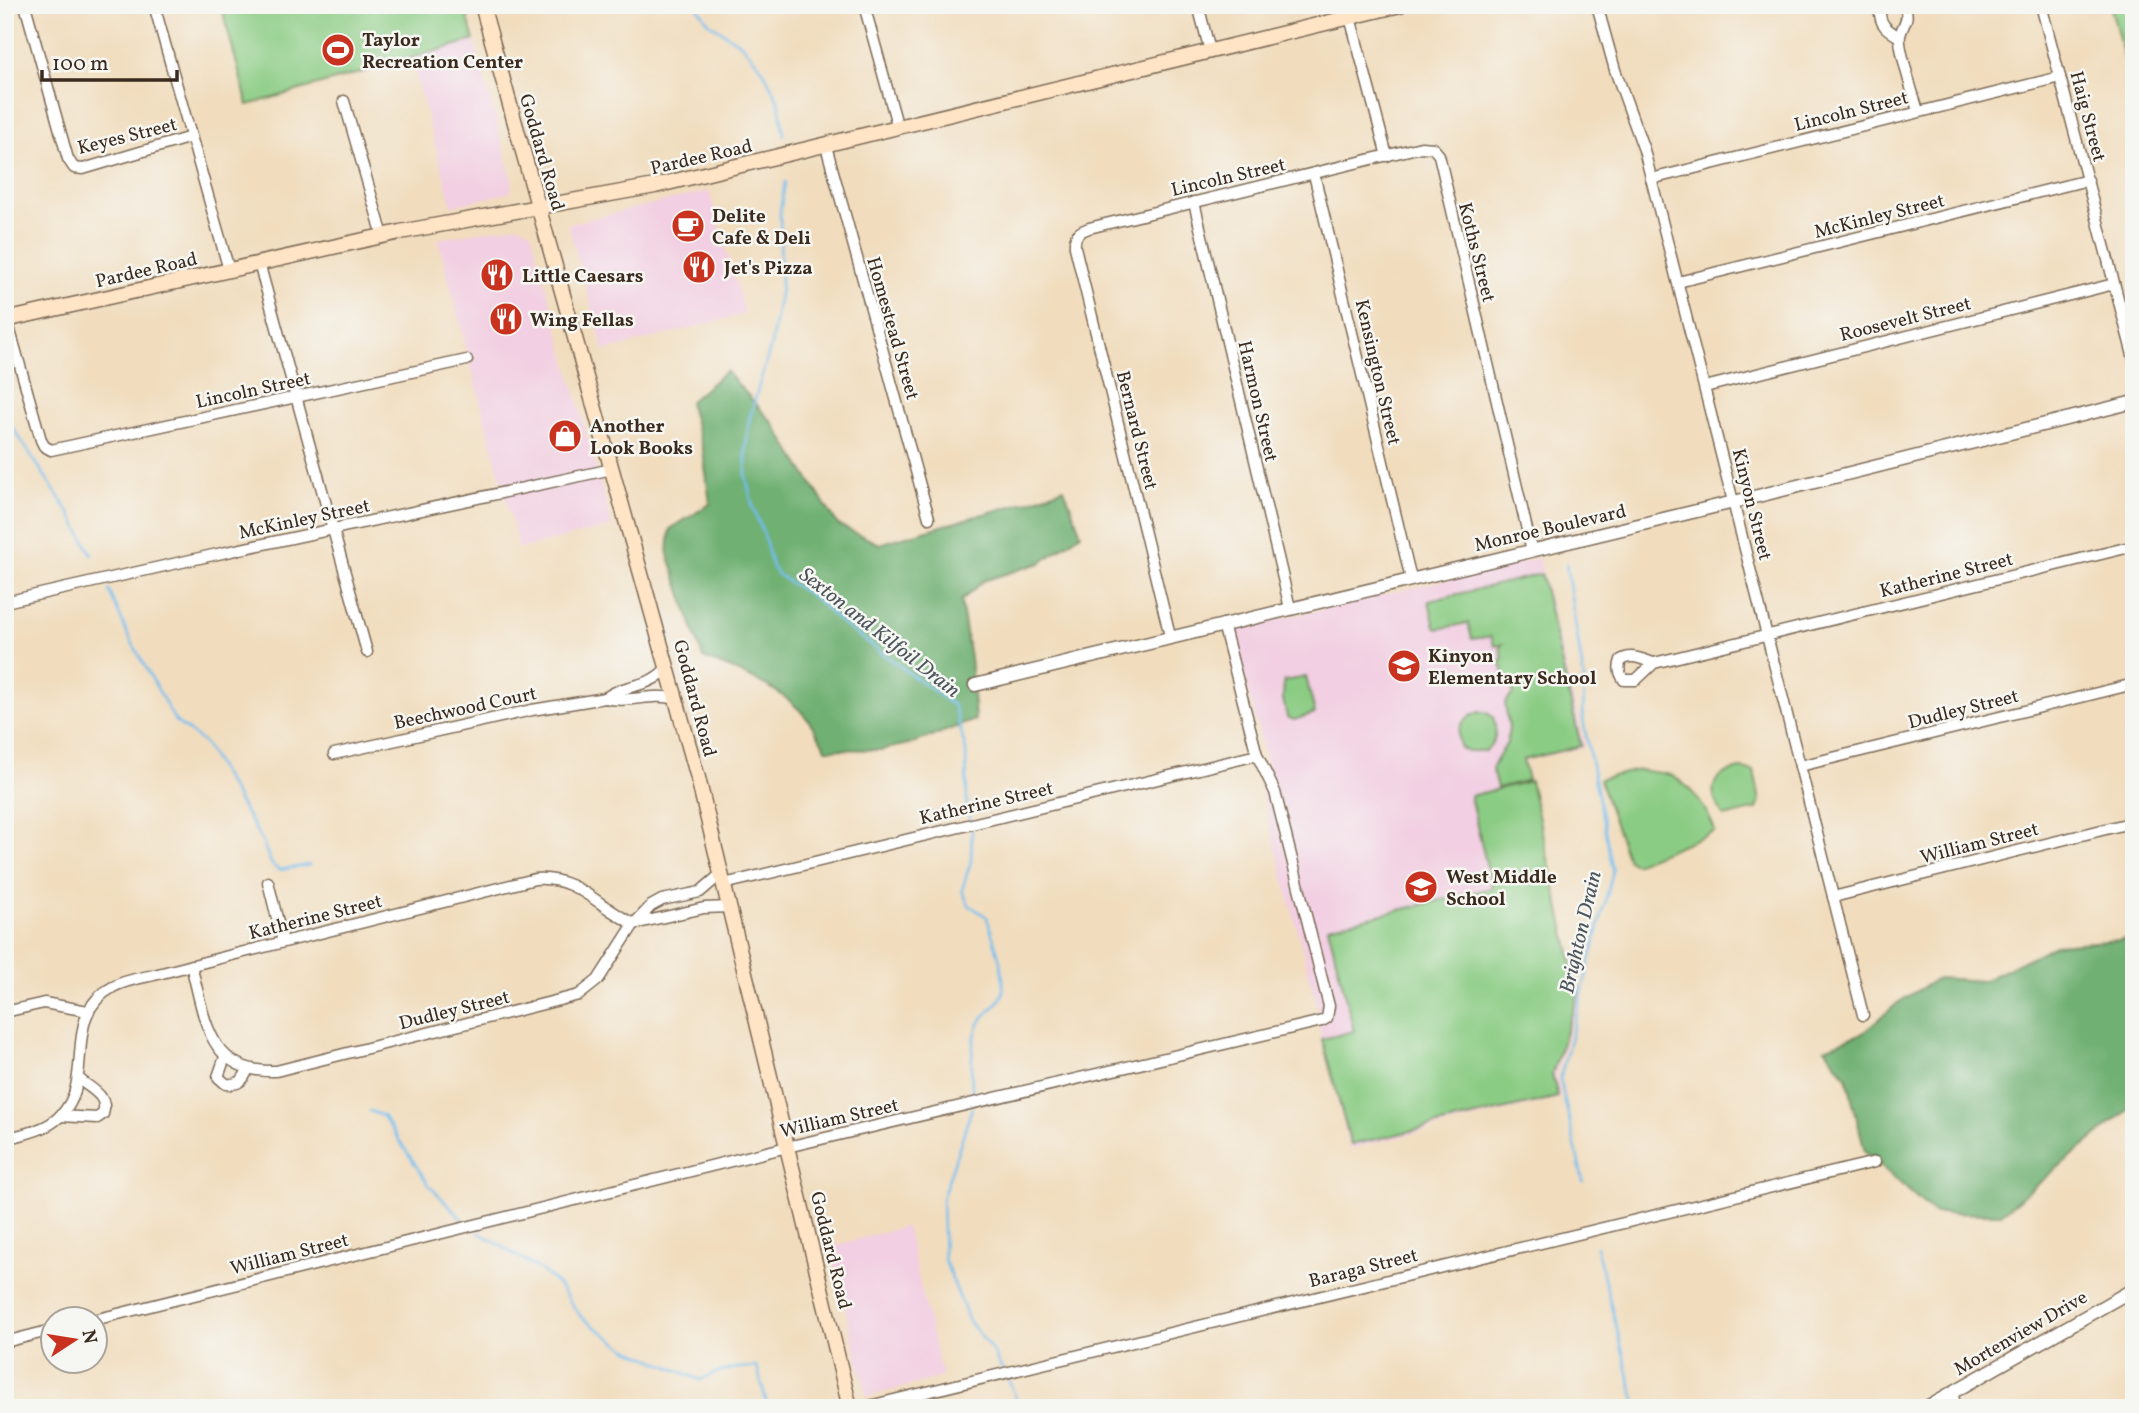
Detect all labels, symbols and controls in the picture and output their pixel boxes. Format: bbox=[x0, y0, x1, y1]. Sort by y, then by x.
place label: Taylor Recreation Center bbox=[362, 28, 523, 76]
sports icon: Taylor Recreation Center bbox=[319, 31, 357, 69]
scale bar bbox=[42, 38, 177, 82]
text: 100 m bbox=[52, 50, 109, 79]
street label: Haig Street bbox=[2063, 68, 2112, 165]
street label: Lincoln Street bbox=[1792, 85, 1912, 139]
street label: Goddard Road bbox=[512, 91, 570, 214]
street label: Keyes Street bbox=[75, 112, 180, 162]
street label: Pardee Road bbox=[648, 134, 755, 182]
street label: Lincoln Street bbox=[1169, 152, 1289, 204]
street label: McKinley Street bbox=[1812, 188, 1948, 246]
street label: Koths Street bbox=[1451, 200, 1501, 305]
place label: Delite Cafe & Deli bbox=[712, 204, 811, 252]
cafe icon: Delite Cafe & Deli bbox=[669, 207, 707, 245]
street label: Pardee Road bbox=[93, 247, 200, 295]
restaurant icon: Jet's Pizza bbox=[680, 248, 718, 286]
street label: Homestead Street bbox=[859, 254, 925, 403]
restaurant icon: Little Caesars bbox=[478, 256, 516, 294]
place label: Jet's Pizza bbox=[723, 256, 813, 282]
place label: Little Caesars bbox=[522, 264, 644, 290]
street label: Roosevelt Street bbox=[1837, 291, 1974, 349]
street label: Kensington Street bbox=[1348, 297, 1407, 448]
restaurant icon: Wing Fellas bbox=[487, 300, 525, 338]
place label: Wing Fellas bbox=[530, 308, 634, 334]
street label: Harmon Street bbox=[1230, 338, 1284, 465]
street label: Lincoln Street bbox=[194, 366, 314, 416]
street label: Bernard Street bbox=[1109, 368, 1163, 493]
place label: Another Look Books bbox=[590, 414, 693, 462]
shop icon: Another Look Books bbox=[546, 417, 584, 455]
street label: Kinyon Street bbox=[1725, 446, 1778, 563]
street label: McKinley Street bbox=[236, 493, 373, 547]
street label: Monroe Boulevard bbox=[1472, 499, 1629, 559]
street label: Katherine Street bbox=[1877, 547, 2016, 605]
water label: Sexton and Kilfoil Drain bbox=[793, 561, 966, 705]
street label: Goddard Road bbox=[666, 637, 722, 760]
place label: Kinyon Elementary School bbox=[1428, 644, 1596, 692]
school or university icon: Kinyon Elementary School bbox=[1385, 647, 1423, 685]
street label: Beechwood Court bbox=[392, 681, 540, 737]
street label: Dudley Street bbox=[1905, 684, 2022, 736]
street label: Katherine Street bbox=[917, 776, 1056, 832]
street label: William Street bbox=[1918, 817, 2042, 871]
place label: West Middle School bbox=[1446, 865, 1557, 913]
school or university icon: West Middle School bbox=[1402, 868, 1440, 906]
water label: Brighton Drain bbox=[1553, 868, 1610, 997]
street label: Katherine Street bbox=[246, 889, 385, 947]
street label: Dudley Street bbox=[396, 985, 513, 1037]
street label: William Street bbox=[777, 1093, 902, 1145]
street label: Goddard Road bbox=[803, 1189, 857, 1312]
street label: William Street bbox=[228, 1228, 352, 1282]
street label: Baraga Street bbox=[1306, 1243, 1421, 1295]
street label: Mortenview Drive bbox=[1949, 1285, 2093, 1383]
north arrow bbox=[38, 1304, 108, 1374]
text: N bbox=[75, 1327, 103, 1347]

